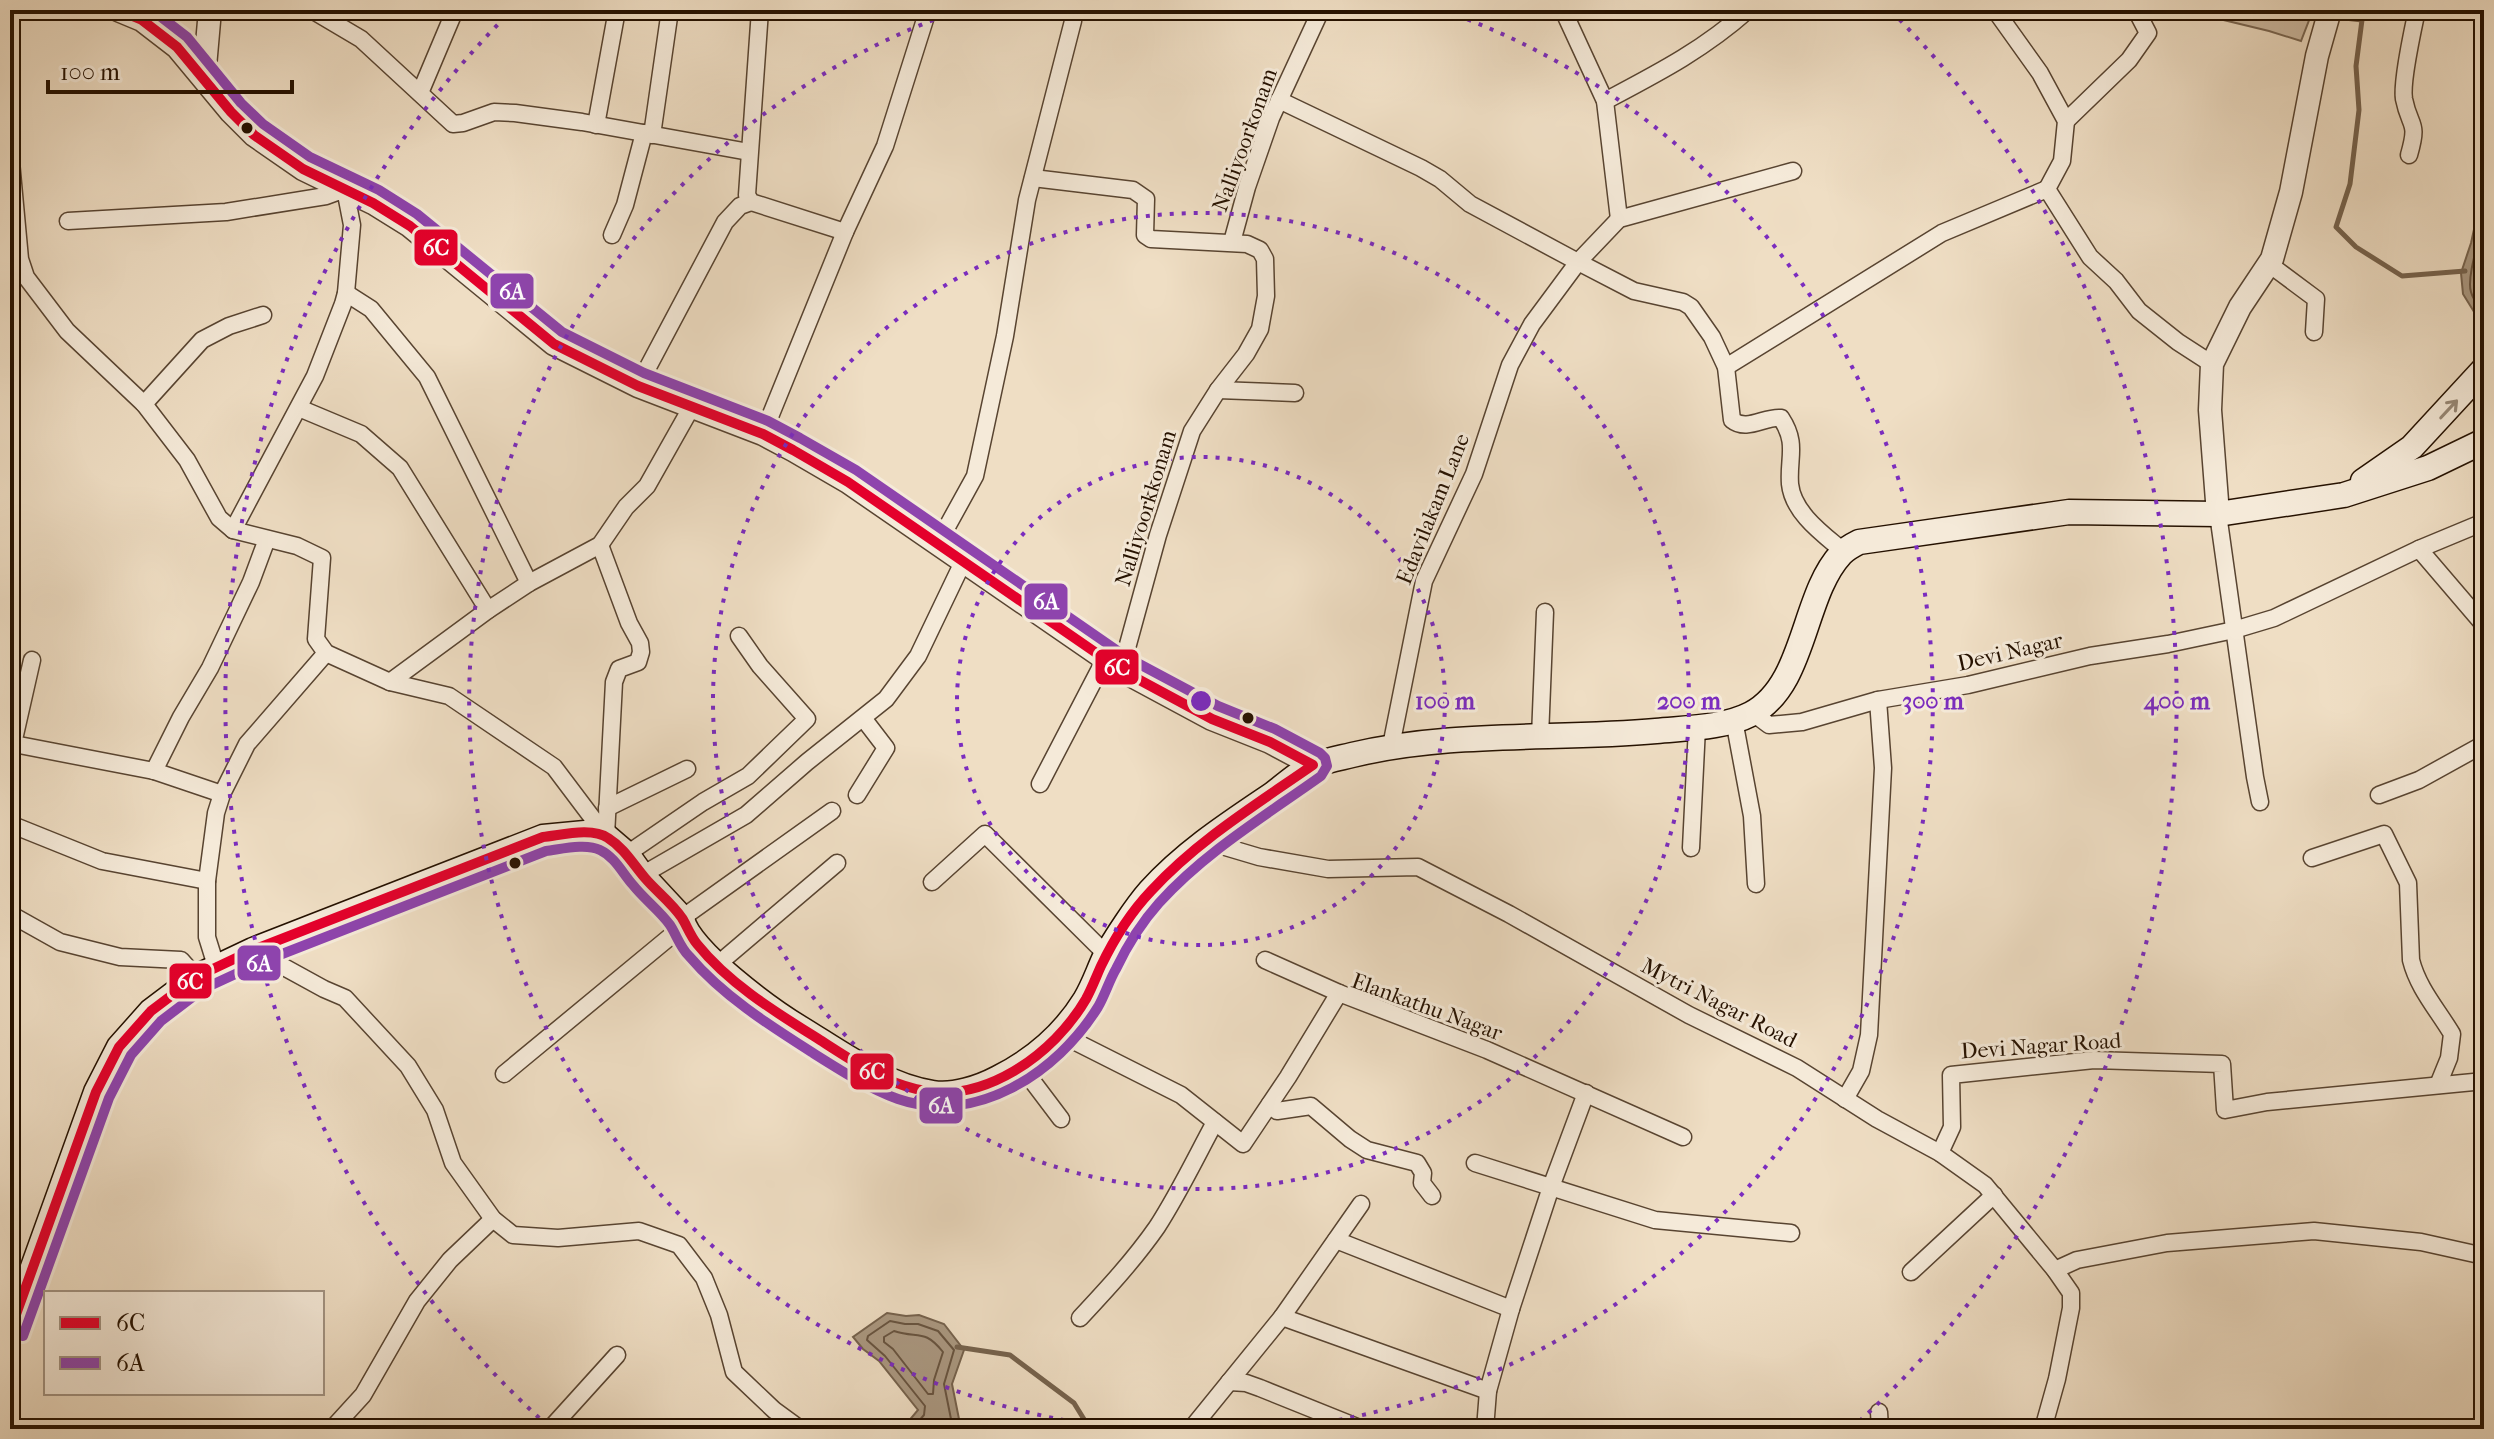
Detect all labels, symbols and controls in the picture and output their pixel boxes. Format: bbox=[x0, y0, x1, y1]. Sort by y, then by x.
scale bar bbox=[48, 44, 292, 94]
text: 100 m bbox=[60, 58, 120, 86]
street label: Nalliyoorkonam bbox=[1207, 64, 1283, 215]
unlabelled marker bbox=[239, 120, 255, 136]
line badge: 6C bbox=[413, 228, 459, 267]
text: 6C bbox=[423, 235, 450, 261]
line badge: 6A bbox=[489, 272, 535, 310]
text: 6A bbox=[499, 279, 526, 305]
one-way arrow bbox=[2439, 399, 2458, 419]
street label: Nalliyoorkkonam bbox=[1110, 426, 1182, 589]
street label: Edavilakam Lane bbox=[1391, 430, 1475, 588]
line badge: 6A bbox=[1023, 582, 1069, 621]
text: 6A bbox=[1033, 589, 1060, 615]
street label: Devi Nagar bbox=[1955, 627, 2066, 677]
line badge: 6C bbox=[1094, 648, 1140, 686]
text: 6C bbox=[1104, 655, 1131, 681]
centre of rings bbox=[1187, 687, 1215, 715]
text: 100 m bbox=[1415, 687, 1476, 715]
text: 200 m bbox=[1657, 687, 1722, 715]
text: 300 m bbox=[1902, 687, 1965, 715]
text: 400 m bbox=[2143, 687, 2211, 716]
unlabelled marker bbox=[1240, 710, 1256, 726]
unlabelled marker bbox=[507, 855, 523, 871]
line badge: 6A bbox=[236, 944, 282, 982]
text: 6A bbox=[246, 951, 273, 977]
street label: Mytri Nagar Road bbox=[1637, 953, 1802, 1054]
line badge: 6C bbox=[168, 962, 213, 1000]
street label: Elankathu Nagar bbox=[1348, 968, 1507, 1047]
text: 6C bbox=[177, 969, 204, 995]
street label: Devi Nagar Road bbox=[1960, 1027, 2123, 1065]
line badge: 6C bbox=[849, 1052, 895, 1091]
text: 6C bbox=[859, 1059, 886, 1085]
line badge: 6A bbox=[918, 1086, 964, 1125]
text: 6A bbox=[928, 1093, 955, 1119]
legend bbox=[44, 1291, 324, 1395]
text: 6C bbox=[116, 1309, 145, 1337]
text: 6A bbox=[116, 1349, 145, 1377]

